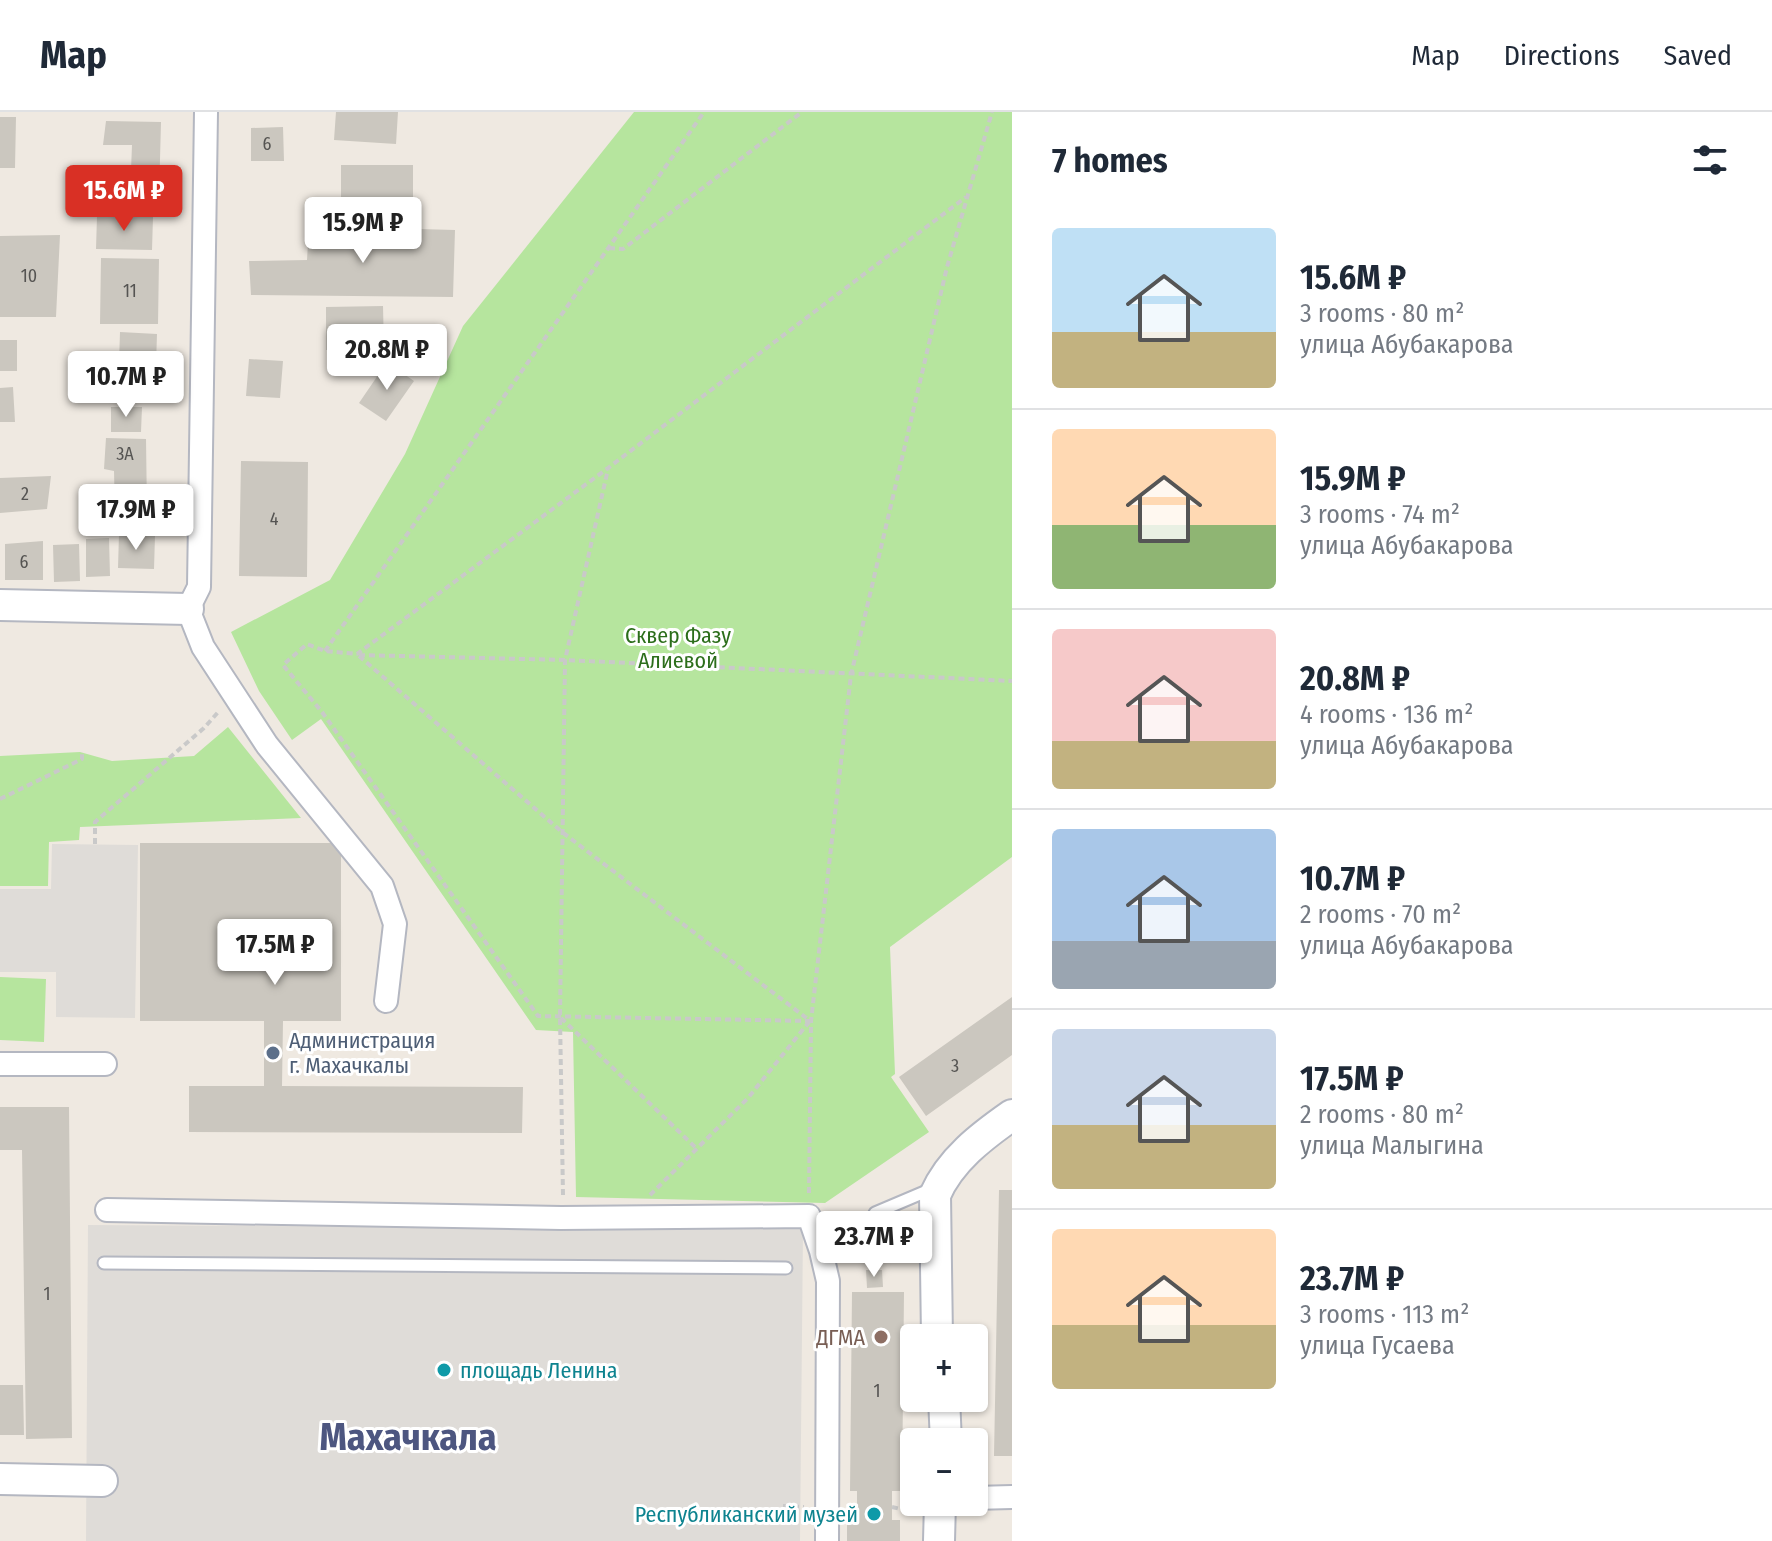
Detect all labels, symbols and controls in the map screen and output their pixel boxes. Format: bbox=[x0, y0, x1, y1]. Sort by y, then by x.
text: Map bbox=[40, 32, 107, 78]
text: Map bbox=[1411, 39, 1460, 72]
text: Directions bbox=[1504, 39, 1620, 72]
text: Saved bbox=[1664, 39, 1732, 72]
house number: 6 bbox=[263, 133, 272, 155]
icon: filters bbox=[1688, 138, 1732, 182]
text: 7 homes bbox=[1052, 140, 1168, 181]
pin: 15.6M ₽ bbox=[50, 165, 198, 233]
text: 15.6M ₽ bbox=[83, 175, 165, 206]
pin: 15.9M ₽ bbox=[289, 197, 437, 265]
text: 15.9M ₽ bbox=[323, 207, 403, 238]
text: 15.6M ₽ bbox=[1300, 257, 1406, 298]
icon: home bbox=[1116, 260, 1212, 356]
house number: 10 bbox=[21, 265, 37, 287]
house number: 11 bbox=[123, 280, 137, 302]
text: 3 rooms · 80 m² bbox=[1300, 298, 1464, 329]
pin: 20.8M ₽ bbox=[313, 324, 461, 392]
text: улица Абубакарова bbox=[1300, 329, 1514, 360]
text: 20.8M ₽ bbox=[345, 334, 429, 365]
pin: 10.7M ₽ bbox=[52, 351, 200, 419]
text: 10.7M ₽ bbox=[86, 361, 166, 392]
house number: 3А bbox=[116, 443, 134, 465]
text: 15.9M ₽ bbox=[1300, 458, 1406, 499]
icon: home bbox=[1116, 461, 1212, 557]
house number: 2 bbox=[21, 483, 29, 505]
pin: 17.9M ₽ bbox=[62, 484, 210, 552]
text: 17.9M ₽ bbox=[96, 494, 176, 525]
text: 3 rooms · 74 m² bbox=[1300, 499, 1460, 530]
house number: 4 bbox=[270, 508, 279, 530]
text: улица Абубакарова bbox=[1300, 530, 1514, 561]
house number: 6 bbox=[20, 551, 29, 573]
park label: Сквер Фазу Алиевой bbox=[625, 622, 731, 674]
text: 20.8M ₽ bbox=[1300, 658, 1410, 699]
icon: home bbox=[1116, 661, 1212, 757]
text: 4 rooms · 136 m² bbox=[1300, 699, 1473, 730]
text: улица Абубакарова bbox=[1300, 730, 1514, 761]
text: 10.7M ₽ bbox=[1300, 858, 1405, 899]
icon: home bbox=[1116, 861, 1212, 957]
text: 2 rooms · 70 m² bbox=[1300, 899, 1461, 930]
pin: 17.5M ₽ bbox=[201, 919, 349, 987]
text: 17.5M ₽ bbox=[235, 929, 315, 960]
text: улица Абубакарова bbox=[1300, 930, 1514, 961]
place label: Администрация г. Махачкалы bbox=[289, 1027, 435, 1079]
marker: Администрация г. Махачкалы bbox=[264, 1044, 282, 1062]
house number: 3 bbox=[951, 1055, 959, 1077]
text: 17.5M ₽ bbox=[1300, 1058, 1404, 1099]
icon: home bbox=[1116, 1061, 1212, 1157]
text: 2 rooms · 80 m² bbox=[1300, 1099, 1464, 1130]
text: улица Малыгина bbox=[1300, 1130, 1484, 1161]
pin: 23.7M ₽ bbox=[800, 1211, 948, 1279]
text: 23.7M ₽ bbox=[834, 1221, 914, 1252]
text: 23.7M ₽ bbox=[1300, 1258, 1404, 1299]
icon: home bbox=[1116, 1261, 1212, 1357]
house number: 1 bbox=[43, 1283, 51, 1305]
text: 3 rooms · 113 m² bbox=[1300, 1299, 1469, 1330]
place label: ДГМА bbox=[815, 1324, 865, 1351]
map controls bbox=[900, 1324, 988, 1516]
button: + bbox=[900, 1324, 988, 1412]
marker: ДГМА bbox=[872, 1328, 890, 1346]
text: улица Гусаева bbox=[1300, 1330, 1455, 1361]
place label: площадь Ленина bbox=[460, 1357, 617, 1384]
marker: площадь Ленина bbox=[435, 1361, 453, 1379]
house number: 1 bbox=[873, 1380, 881, 1402]
district label: Махачкала bbox=[319, 1414, 497, 1460]
button: − bbox=[900, 1428, 988, 1516]
place label: Республиканский музей bbox=[635, 1501, 858, 1528]
marker: Республиканский музей bbox=[865, 1505, 883, 1523]

